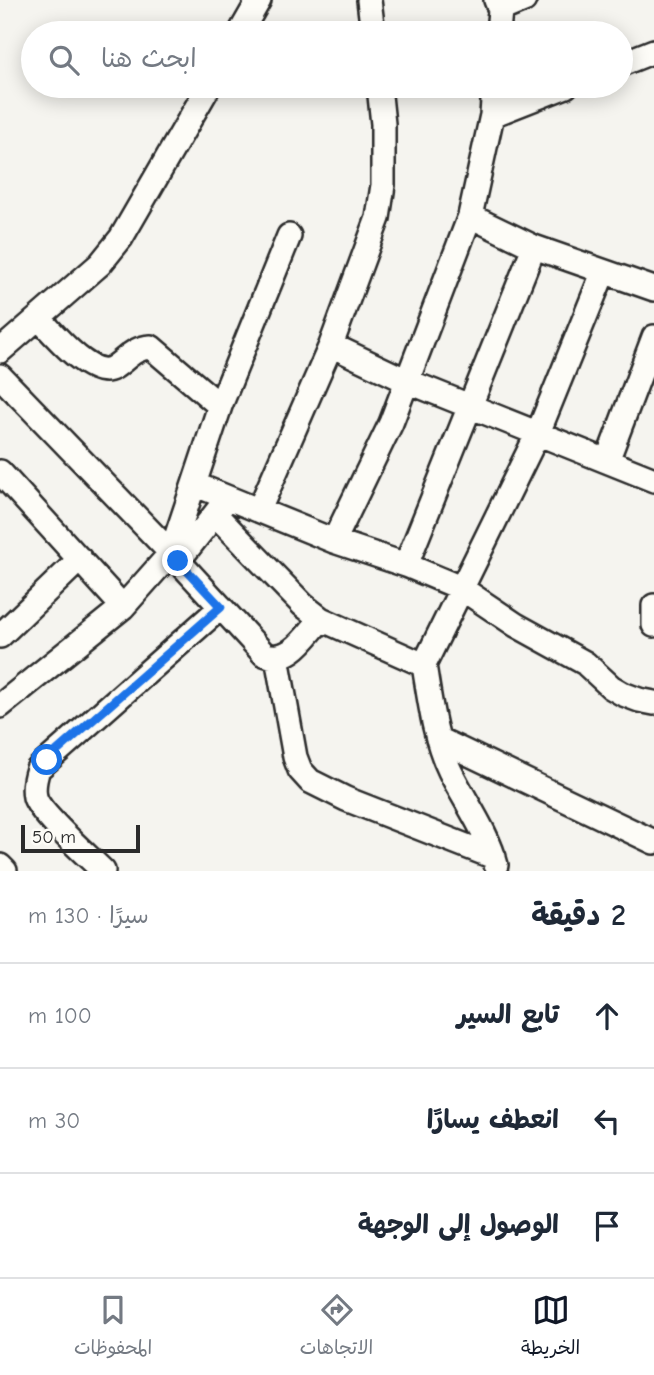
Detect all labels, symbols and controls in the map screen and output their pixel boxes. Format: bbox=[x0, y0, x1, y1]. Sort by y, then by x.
search box bbox=[21, 21, 633, 98]
icon: search bbox=[45, 41, 83, 79]
text: ابحث هنا bbox=[101, 44, 197, 74]
route end bbox=[162, 545, 193, 576]
route start bbox=[31, 744, 62, 775]
scale bar bbox=[21, 822, 140, 854]
text: 50 m bbox=[32, 826, 76, 848]
text: 2 دقيقة bbox=[531, 898, 626, 933]
text: سيرًا · 130 m bbox=[28, 902, 149, 929]
icon: ahead bbox=[588, 997, 626, 1035]
text: تابع السير bbox=[457, 1000, 559, 1030]
text: 100 m bbox=[28, 1002, 92, 1029]
icon: left bbox=[588, 1102, 626, 1140]
text: انعطف يسارًا bbox=[427, 1105, 559, 1135]
text: 30 m bbox=[28, 1107, 80, 1134]
icon: arrive bbox=[588, 1207, 626, 1245]
text: الوصول إلى الوجهة bbox=[358, 1210, 559, 1240]
tab: المحفوظات bbox=[74, 1291, 152, 1364]
tab: الاتجاهات bbox=[300, 1291, 373, 1364]
tab: الخريطة bbox=[521, 1291, 580, 1364]

